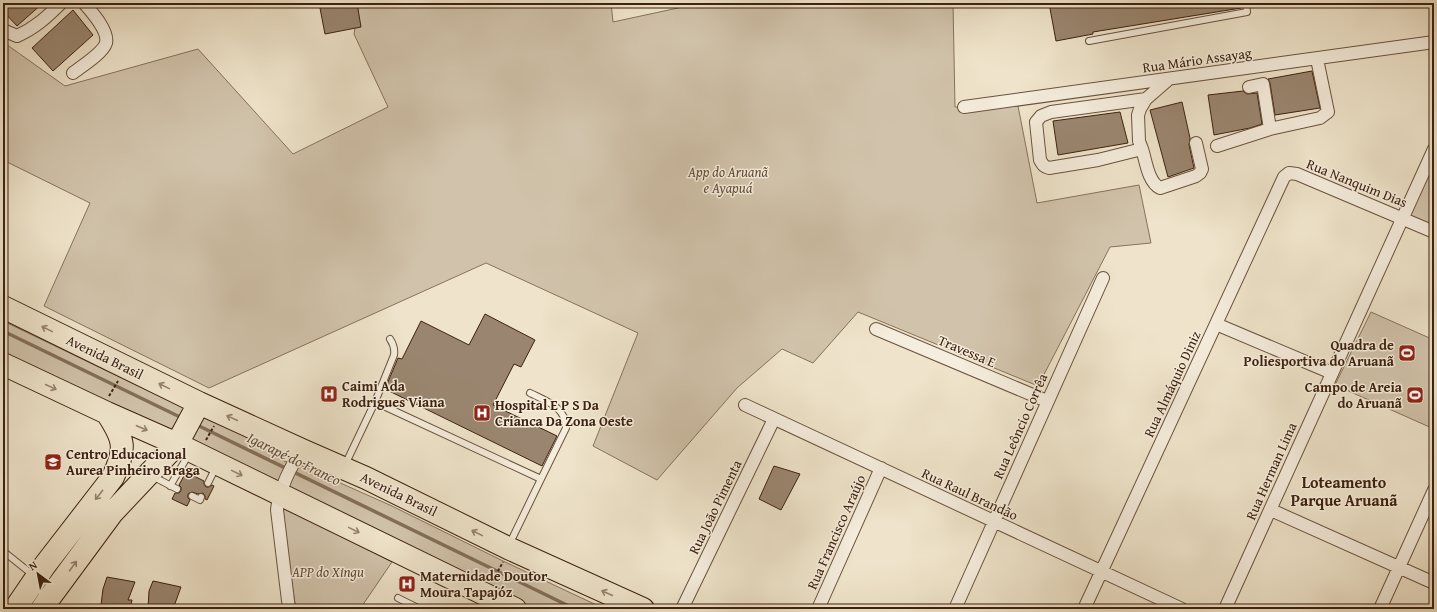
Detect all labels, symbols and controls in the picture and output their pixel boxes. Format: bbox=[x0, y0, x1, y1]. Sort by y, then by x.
street label: Rua Mário Assayag bbox=[1141, 42, 1253, 78]
street label: Rua Nanquim Dias bbox=[1304, 154, 1410, 212]
park label: App do Aruanã e Ayapuá bbox=[687, 162, 769, 198]
one-way arrow bbox=[42, 325, 54, 332]
street label: Rua Almáquio Diniz bbox=[1139, 328, 1205, 440]
street label: Avenida Brasil bbox=[63, 330, 147, 384]
street label: Travessa E bbox=[935, 330, 999, 372]
place label: Quadra de Poliesportiva do Aruanã bbox=[1244, 335, 1395, 371]
sports icon: Quadra de Poliesportiva do Aruanã bbox=[1397, 343, 1417, 363]
street label: Rua Leôncio Corrêa bbox=[988, 370, 1052, 482]
place label: Caimi Ada Rodrigues Viana bbox=[342, 376, 445, 412]
place label: Campo de Areia do Aruanã bbox=[1305, 377, 1403, 413]
one-way arrow bbox=[158, 382, 170, 389]
one-way arrow bbox=[45, 384, 57, 391]
hospital icon: Caimi Ada Rodrigues Viana bbox=[319, 384, 339, 404]
sports icon: Campo de Areia do Aruanã bbox=[1405, 385, 1425, 405]
place label: Hospital E P S Da Crianca Da Zona Oeste bbox=[495, 395, 633, 431]
hospital icon: Hospital E P S Da Crianca Da Zona Oeste bbox=[472, 403, 492, 423]
one-way arrow bbox=[227, 414, 239, 421]
street label: Rua Herman Lima bbox=[1241, 419, 1302, 523]
one-way arrow bbox=[136, 425, 148, 432]
water label: Igarapé do Franco bbox=[244, 427, 345, 491]
place label: Centro Educacional Aurea Pinheiro Braga bbox=[66, 444, 201, 480]
school or university icon: Centro Educacional Aurea Pinheiro Braga bbox=[43, 452, 63, 472]
street label: Rua João Pimenta bbox=[684, 456, 747, 558]
street label: Rua Raul Brandão bbox=[919, 463, 1021, 525]
street label: Avenida Brasil bbox=[357, 467, 441, 521]
one-way arrow bbox=[231, 470, 243, 478]
district label: Loteamento Parque Aruanã bbox=[1291, 470, 1398, 512]
street label: Rua Francisco Araújo bbox=[802, 471, 870, 593]
one-way arrow bbox=[95, 490, 103, 501]
one-way arrow bbox=[348, 527, 360, 534]
one-way arrow bbox=[471, 528, 483, 536]
north arrow bbox=[18, 554, 58, 594]
text: N bbox=[25, 556, 41, 574]
one-way arrow bbox=[69, 560, 77, 571]
park label: APP do Xingu bbox=[291, 562, 364, 582]
place label: Maternidade Doutor Moura Tapajóz bbox=[420, 566, 548, 602]
hospital icon: Maternidade Doutor Moura Tapajóz bbox=[397, 574, 417, 594]
one-way arrow bbox=[602, 589, 614, 596]

